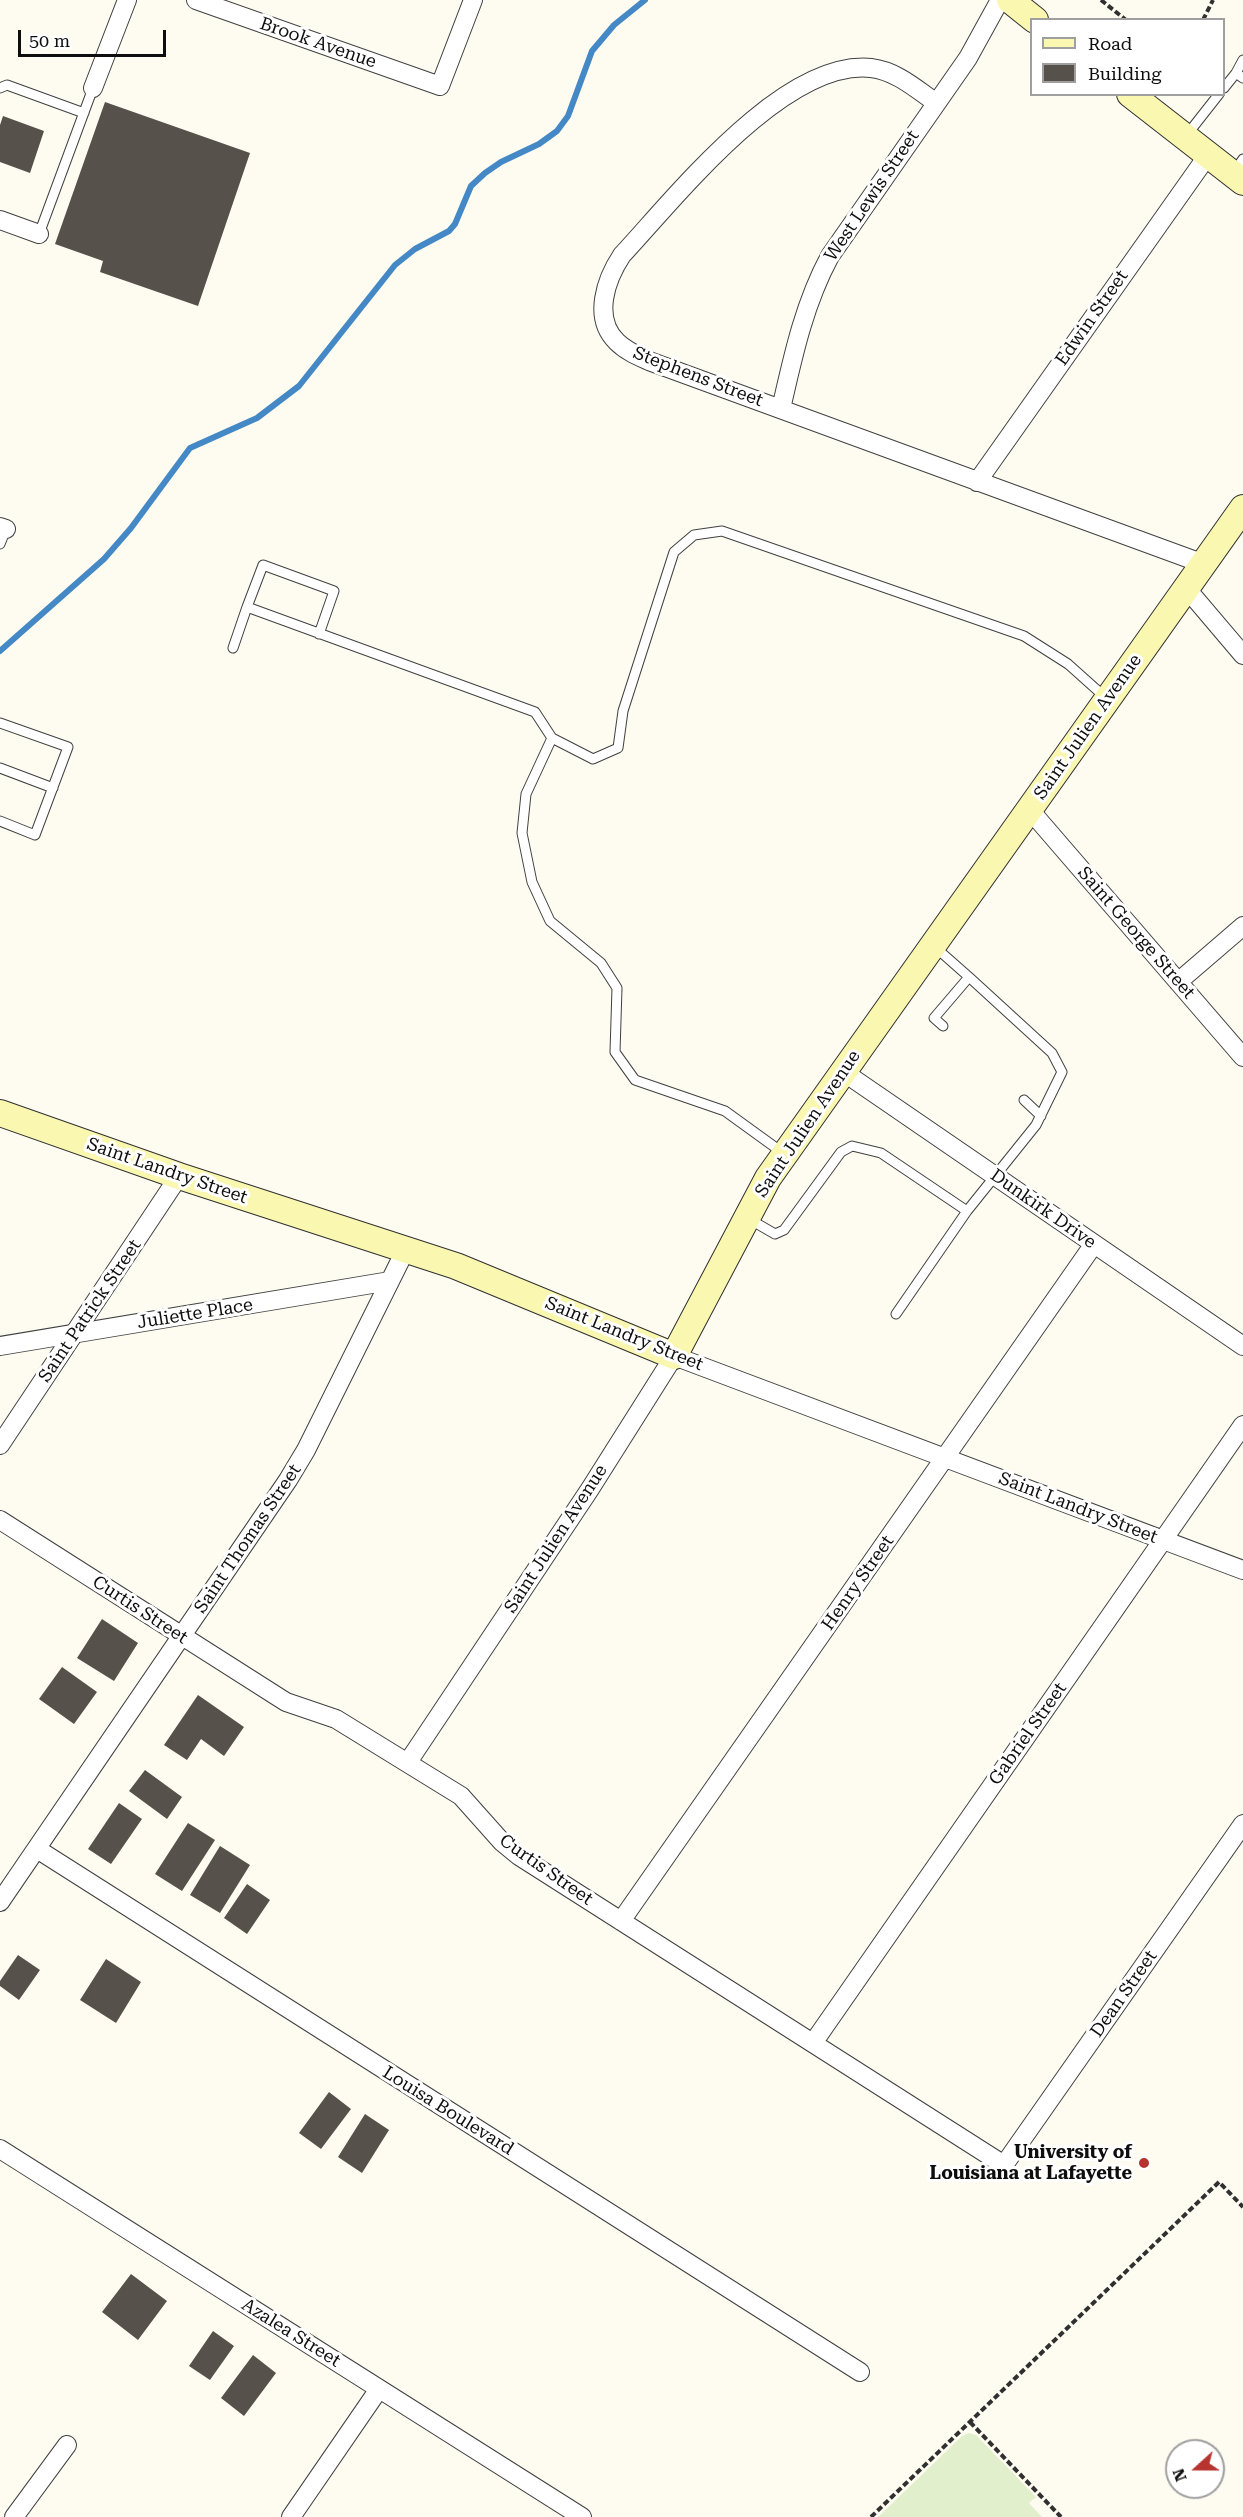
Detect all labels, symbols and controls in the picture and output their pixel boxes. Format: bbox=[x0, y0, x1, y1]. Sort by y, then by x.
street label: Brook Avenue bbox=[257, 13, 379, 73]
scale bar bbox=[21, 18, 170, 56]
legend bbox=[1030, 18, 1225, 96]
text: 50 m bbox=[29, 30, 70, 51]
text: Road bbox=[1088, 33, 1132, 54]
text: Building bbox=[1088, 63, 1162, 84]
street label: West Lewis Street bbox=[820, 126, 924, 266]
street label: Edwin Street bbox=[1051, 266, 1133, 370]
street label: Stephens Street bbox=[630, 342, 766, 412]
street label: Saint Julien Avenue bbox=[1030, 650, 1146, 804]
street label: Saint George Street bbox=[1073, 863, 1199, 1003]
street label: Saint Julien Avenue bbox=[751, 1046, 865, 1202]
street label: Saint Landry Street bbox=[84, 1133, 250, 1209]
street label: Dunkirk Drive bbox=[986, 1165, 1100, 1253]
street label: Saint Patrick Street bbox=[34, 1235, 146, 1387]
street label: Saint Landry Street bbox=[542, 1292, 706, 1376]
street label: Juliette Place bbox=[136, 1294, 254, 1334]
street label: Saint Thomas Street bbox=[190, 1460, 306, 1618]
street label: Saint Julien Avenue bbox=[500, 1461, 612, 1617]
street label: Saint Landry Street bbox=[995, 1468, 1161, 1548]
street label: Henry Street bbox=[817, 1531, 899, 1635]
street label: Curtis Street bbox=[88, 1571, 192, 1649]
street label: Gabriel Street bbox=[985, 1679, 1071, 1789]
street label: Curtis Street bbox=[495, 1830, 597, 1910]
street label: Dean Street bbox=[1086, 1946, 1162, 2042]
street label: Louisa Boulevard bbox=[379, 2062, 517, 2160]
place label: University of Louisiana at Lafayette bbox=[930, 2142, 1132, 2184]
marker: University of Louisiana at Lafayette bbox=[1137, 2156, 1151, 2170]
street label: Azalea Street bbox=[238, 2294, 344, 2372]
north arrow bbox=[1165, 2439, 1225, 2499]
text: N bbox=[1169, 2466, 1191, 2484]

